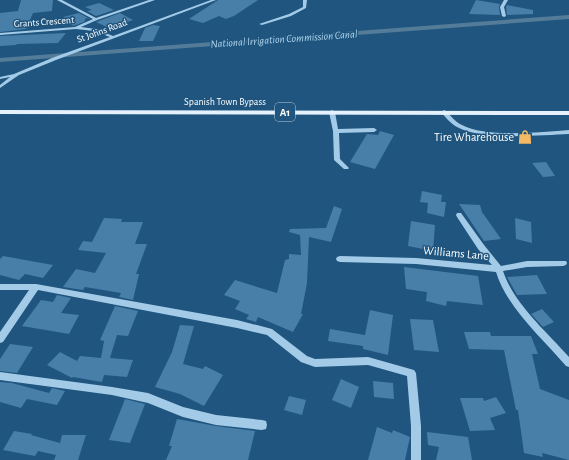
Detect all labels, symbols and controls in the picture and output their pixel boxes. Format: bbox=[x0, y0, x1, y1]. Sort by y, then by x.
street label: Grants Crescent bbox=[13, 15, 75, 29]
street label: St Johns Road bbox=[75, 17, 129, 45]
water label: National Irrigation Commission Canal bbox=[210, 28, 358, 50]
street label: Spanish Town Bypass bbox=[184, 97, 266, 107]
road number: A1 bbox=[275, 103, 295, 121]
shop icon: Tire Wharehouse bbox=[517, 129, 533, 145]
place label: Tire Wharehouse bbox=[434, 131, 514, 143]
street label: Williams Lane bbox=[423, 244, 489, 262]

